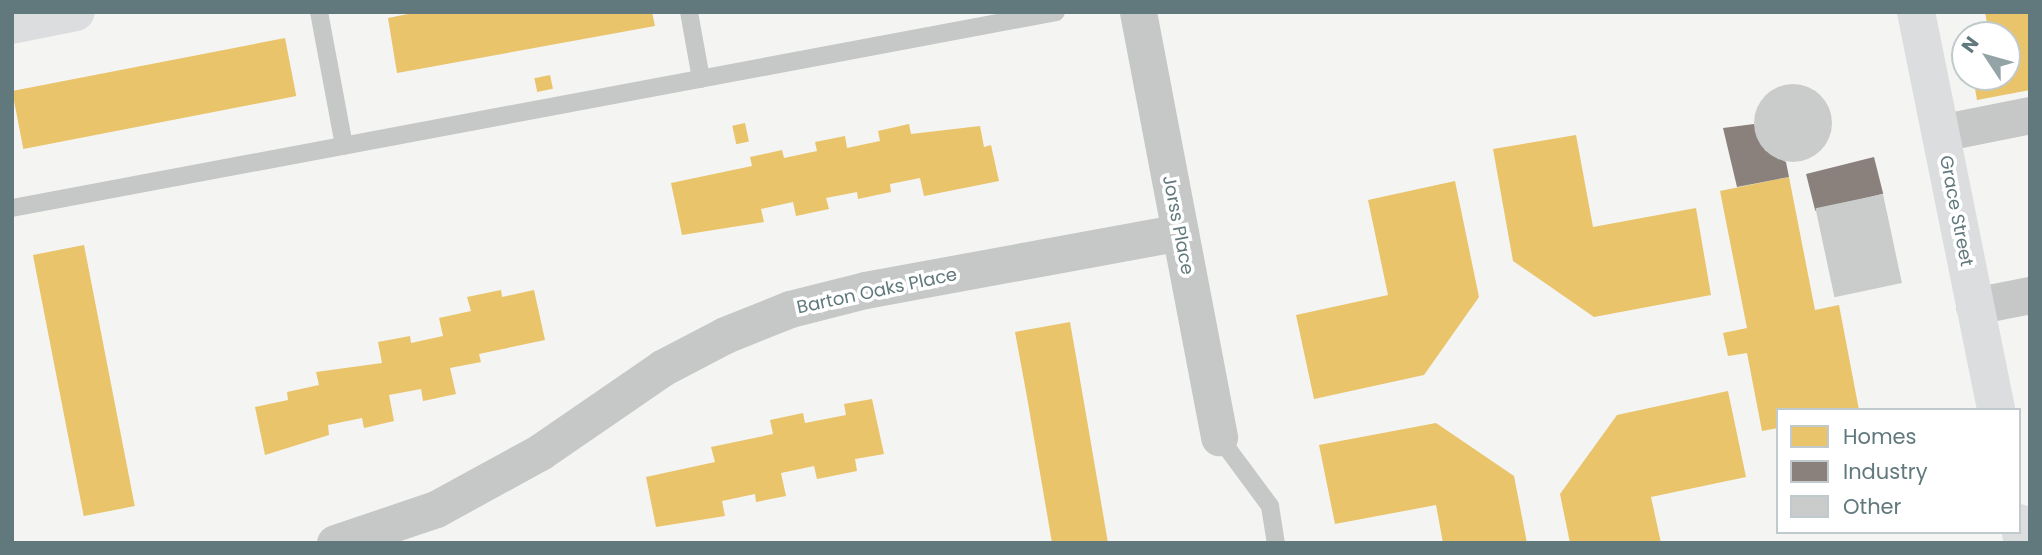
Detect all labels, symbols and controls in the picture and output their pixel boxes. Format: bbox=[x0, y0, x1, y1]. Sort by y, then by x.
north arrow bbox=[1951, 21, 2021, 91]
text: N bbox=[1955, 31, 1985, 58]
street label: Grace Street bbox=[1935, 154, 1977, 268]
street label: Jorss Place bbox=[1158, 174, 1198, 276]
street label: Barton Oaks Place bbox=[795, 263, 959, 319]
legend bbox=[1776, 408, 2021, 534]
text: Homes bbox=[1843, 422, 1917, 451]
text: Industry bbox=[1843, 457, 1928, 486]
text: Other bbox=[1843, 492, 1901, 521]

